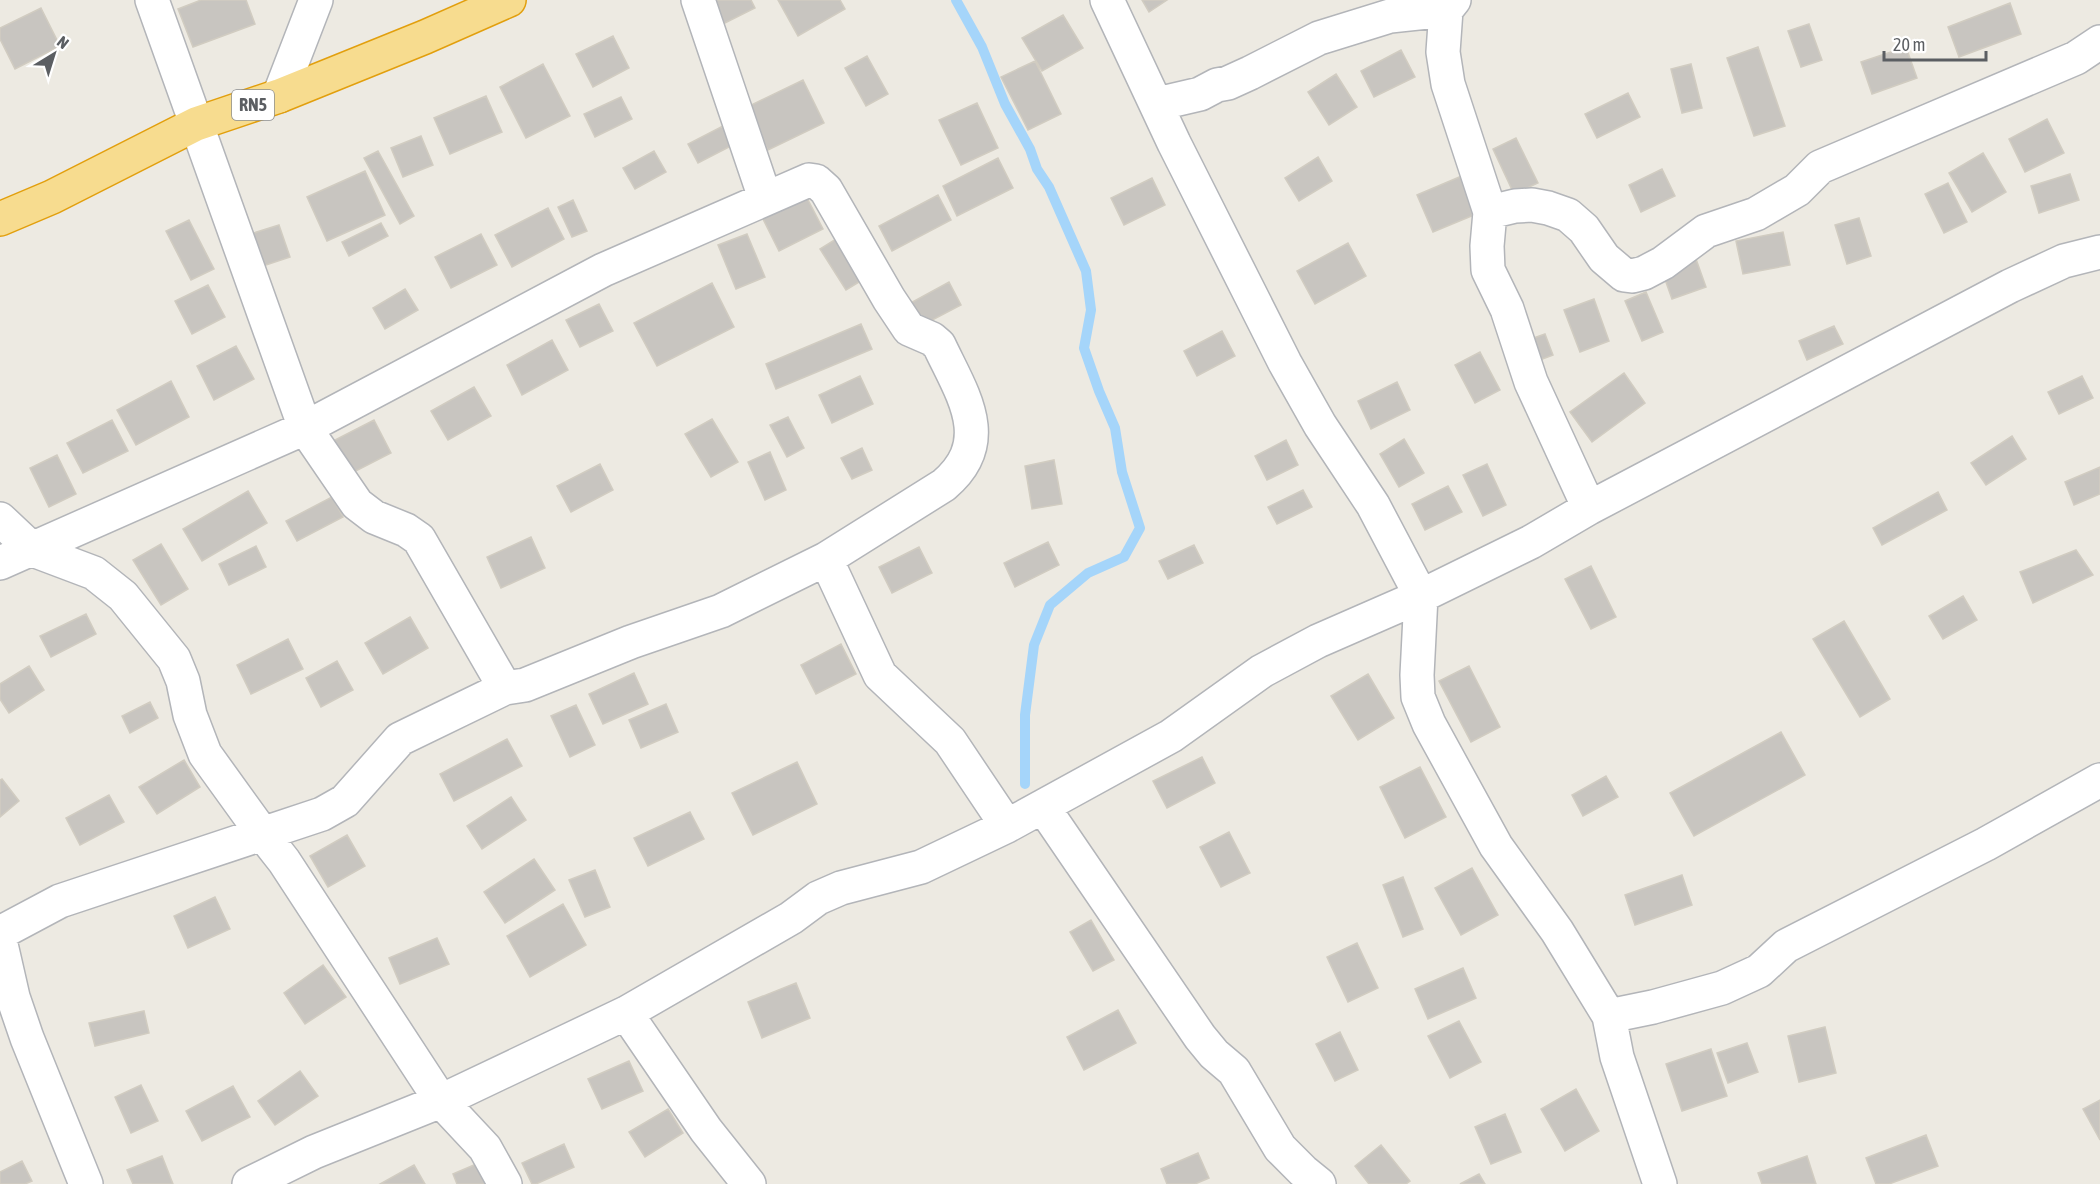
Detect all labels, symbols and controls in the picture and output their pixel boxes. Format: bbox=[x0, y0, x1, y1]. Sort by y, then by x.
north arrow bbox=[24, 24, 84, 84]
scale bar bbox=[1884, 24, 1986, 62]
text: N bbox=[54, 32, 73, 52]
text: 20 m bbox=[1893, 34, 1925, 55]
road number: RN5 bbox=[232, 90, 274, 120]

